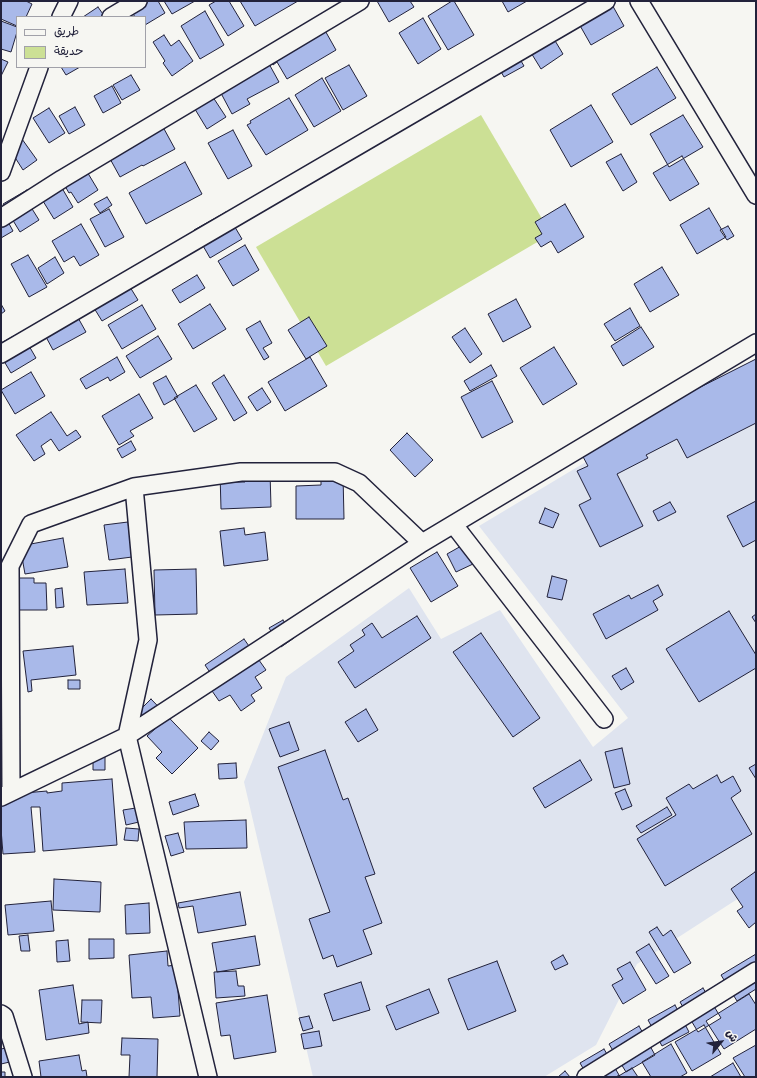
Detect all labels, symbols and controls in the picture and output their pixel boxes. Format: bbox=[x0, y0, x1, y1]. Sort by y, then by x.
legend bbox=[16, 16, 146, 68]
text: طريق bbox=[54, 23, 79, 40]
text: حديقة bbox=[54, 43, 83, 60]
north arrow bbox=[701, 1022, 741, 1062]
text: ش bbox=[722, 1027, 741, 1045]

